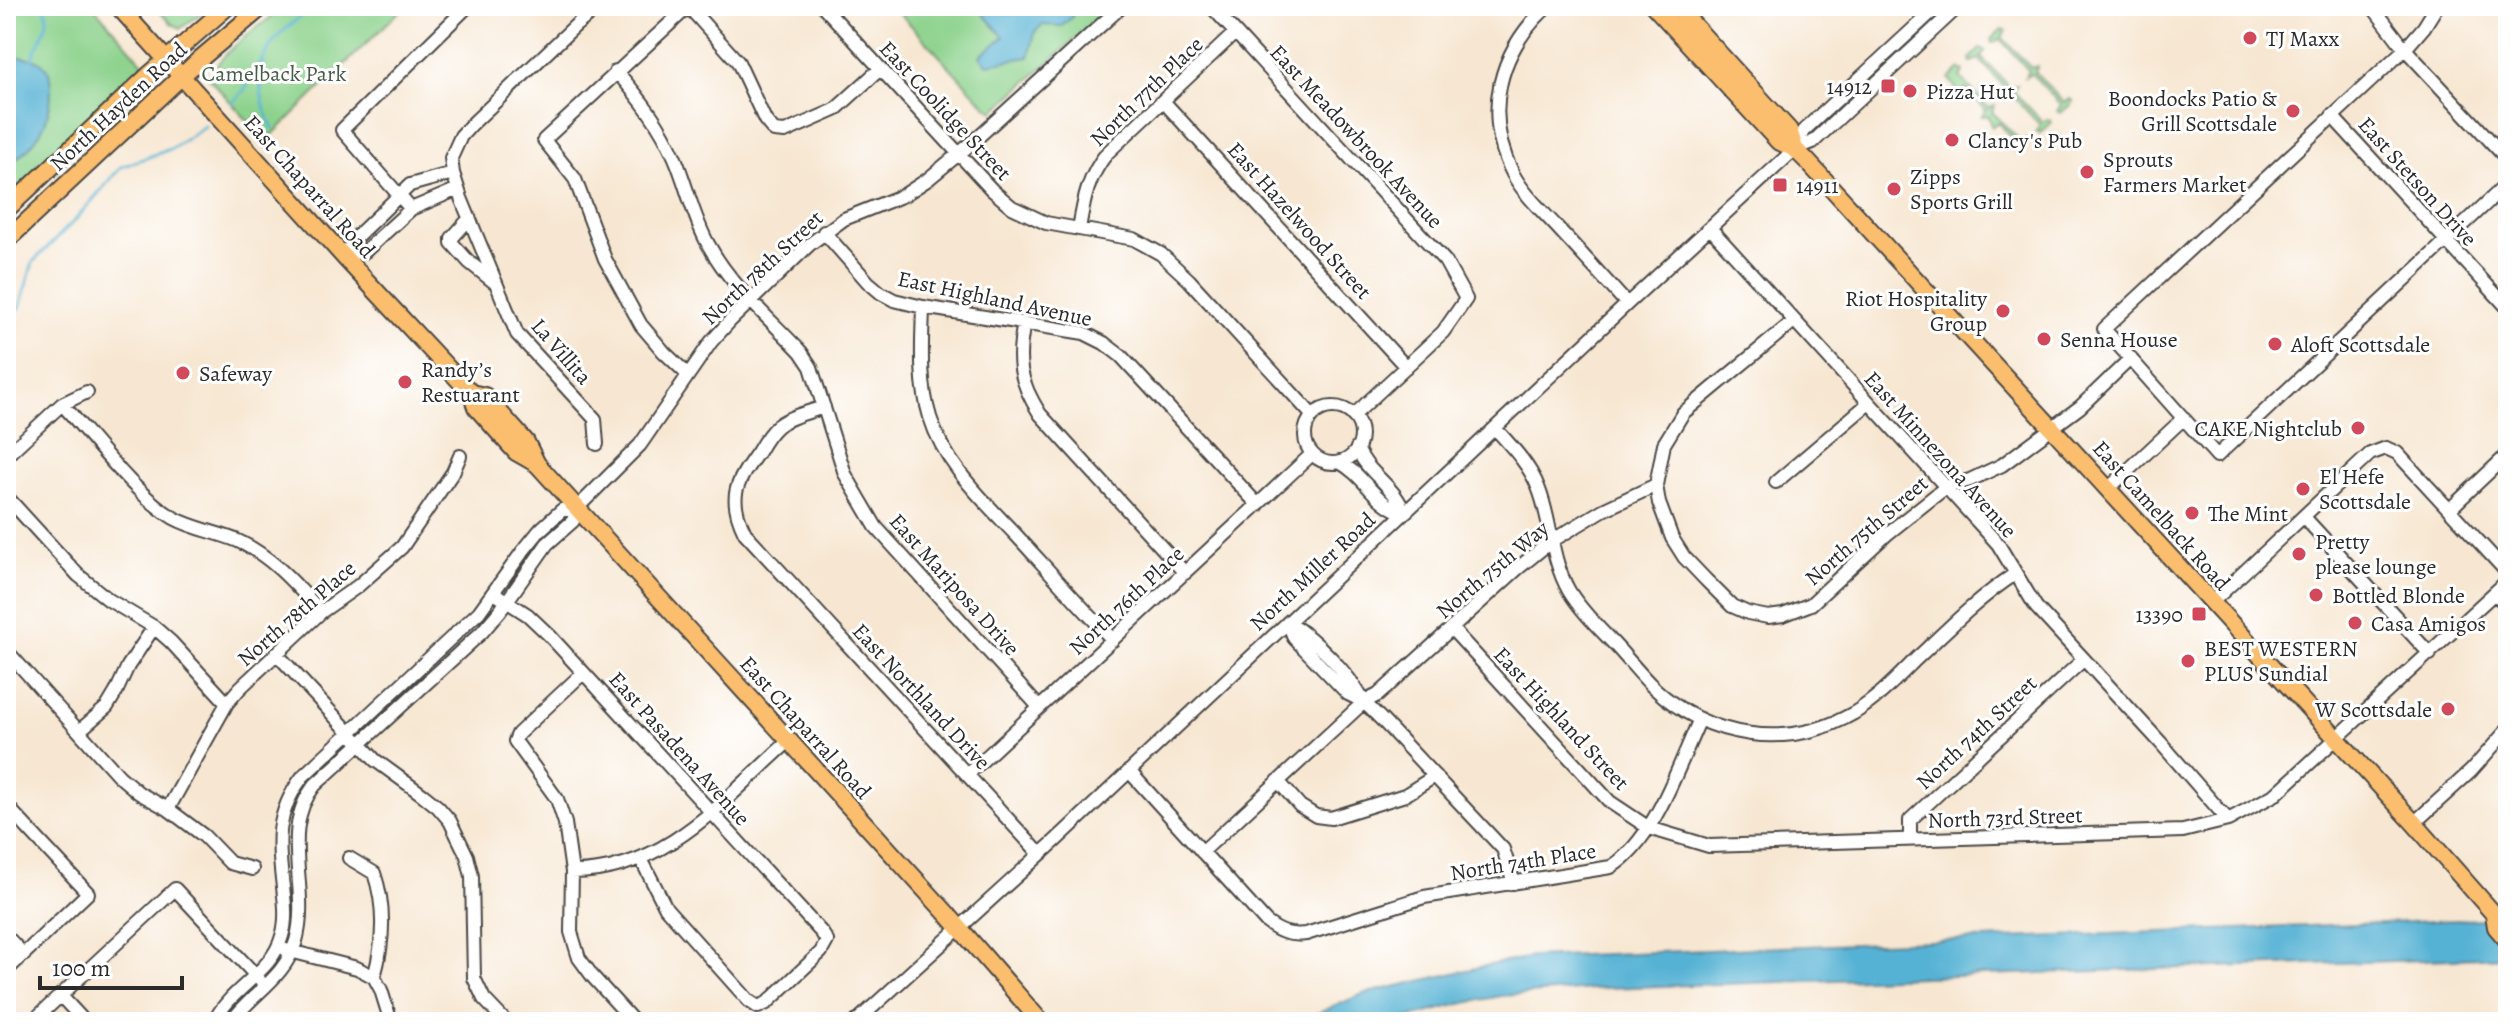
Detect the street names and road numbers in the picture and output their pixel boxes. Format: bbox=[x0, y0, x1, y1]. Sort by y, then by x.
street label: North 77th Place bbox=[1084, 30, 1210, 153]
street label: East Coolidge Street bbox=[872, 34, 1018, 187]
street label: North Hayden Road bbox=[44, 35, 194, 178]
street label: East Meadowbrook Avenue bbox=[1263, 38, 1450, 235]
street label: East Chaparral Road bbox=[237, 109, 382, 265]
street label: East Stetson Drive bbox=[2351, 110, 2484, 253]
street label: East Hazelwood Street bbox=[1220, 135, 1378, 306]
street label: North 78th Street bbox=[696, 204, 830, 332]
street label: East Highland Avenue bbox=[895, 264, 1095, 334]
street label: La Villita bbox=[524, 312, 599, 392]
street label: East Minnezona Avenue bbox=[1857, 365, 2023, 545]
street label: East Camelback Road bbox=[2086, 434, 2237, 597]
street label: North 75th Street bbox=[1799, 469, 1935, 593]
street label: North Miller Road bbox=[1243, 505, 1382, 638]
street label: East Mariposa Drive bbox=[882, 507, 1026, 662]
street label: North 75th Way bbox=[1430, 514, 1556, 626]
street label: North 76th Place bbox=[1063, 539, 1191, 662]
street label: North 78th Place bbox=[231, 554, 362, 674]
street label: East Northland Drive bbox=[845, 617, 997, 776]
street label: East Highland Street bbox=[1487, 640, 1636, 797]
street label: East Chaparral Road bbox=[733, 650, 878, 806]
street label: East Pasadena Avenue bbox=[602, 665, 757, 832]
street label: North 74th Street bbox=[1910, 669, 2044, 796]
street label: North 73rd Street bbox=[1927, 800, 2083, 836]
street label: North 74th Place bbox=[1448, 836, 1598, 888]

